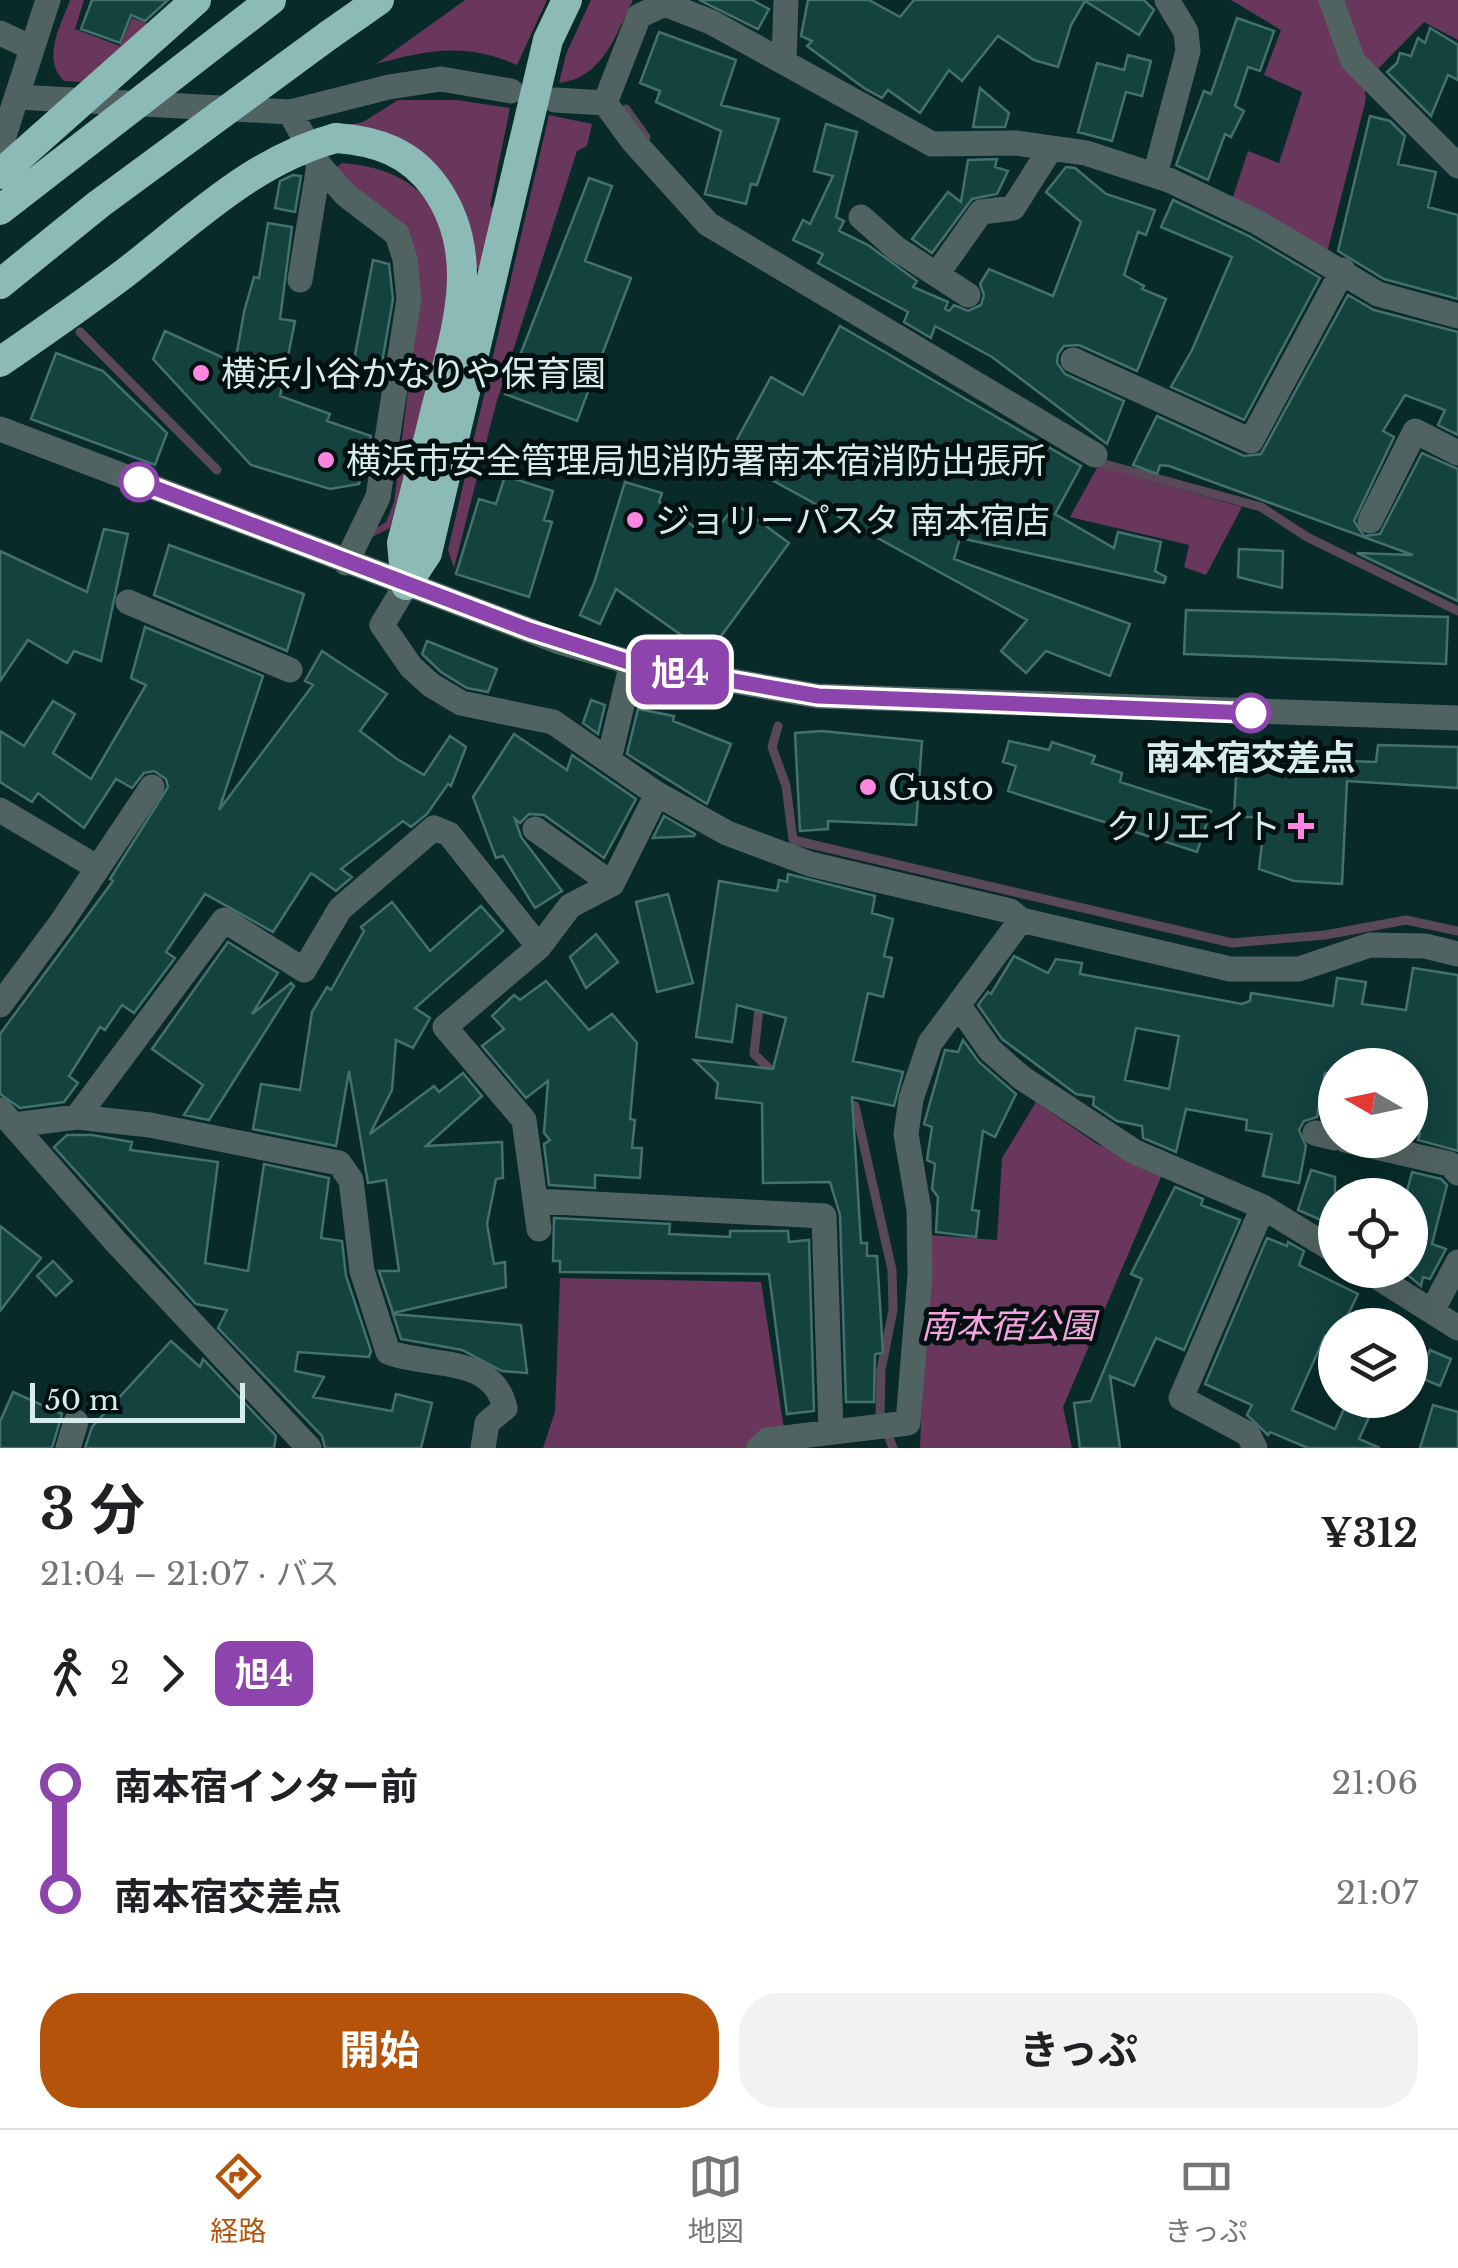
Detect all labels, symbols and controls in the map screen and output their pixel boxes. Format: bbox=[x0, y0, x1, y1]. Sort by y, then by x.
place label: 横浜小谷かなりや保育園 bbox=[221, 352, 606, 395]
marker: 横浜小谷かなりや保育園 bbox=[190, 362, 212, 384]
place label: 横浜市安全管理局旭消防署南本宿消防出張所 bbox=[346, 439, 1046, 482]
marker: 横浜市安全管理局旭消防署南本宿消防出張所 bbox=[315, 449, 337, 471]
unlabelled marker bbox=[120, 463, 158, 501]
place label: ジョリーパスタ 南本宿店 bbox=[655, 499, 1050, 542]
marker: ジョリーパスタ 南本宿店 bbox=[624, 509, 646, 531]
line badge: 旭4 bbox=[635, 640, 725, 704]
text: 旭4 bbox=[651, 651, 709, 694]
marker: 南本宿交差点 bbox=[1232, 694, 1270, 732]
place label: 南本宿交差点 bbox=[1146, 736, 1356, 779]
place label: Gusto bbox=[888, 766, 994, 809]
marker: Gusto bbox=[857, 776, 879, 798]
place label: クリエイト bbox=[1106, 805, 1281, 848]
marker: クリエイト bbox=[1290, 815, 1312, 837]
north arrow bbox=[1318, 1048, 1428, 1158]
map controls bbox=[1318, 1048, 1428, 1418]
button: locate bbox=[1318, 1178, 1428, 1288]
park label: 南本宿公園 bbox=[920, 1304, 1100, 1347]
button: layers bbox=[1318, 1308, 1428, 1418]
scale bar bbox=[30, 1378, 245, 1422]
text: 50 m bbox=[45, 1383, 119, 1418]
text: 3 分 bbox=[40, 1476, 145, 1544]
text: ¥312 bbox=[1320, 1510, 1418, 1557]
text: 21:04 – 21:07 · バス bbox=[40, 1554, 340, 1594]
icon: walk bbox=[40, 1646, 95, 1701]
icon: forward bbox=[145, 1646, 200, 1701]
text: 旭4 bbox=[235, 1652, 293, 1695]
text: 2 bbox=[110, 1653, 130, 1693]
text: 南本宿インター前 bbox=[114, 1763, 418, 1810]
text: 21:06 bbox=[1331, 1763, 1418, 1803]
text: 南本宿交差点 bbox=[114, 1873, 342, 1920]
text: 21:07 bbox=[1336, 1873, 1418, 1913]
button: 開始 bbox=[40, 1993, 719, 2108]
button: きっぷ bbox=[739, 1993, 1418, 2108]
tab: 経路 bbox=[211, 2149, 267, 2249]
tab: 地図 bbox=[688, 2149, 744, 2249]
tab: きっぷ bbox=[1165, 2149, 1247, 2249]

